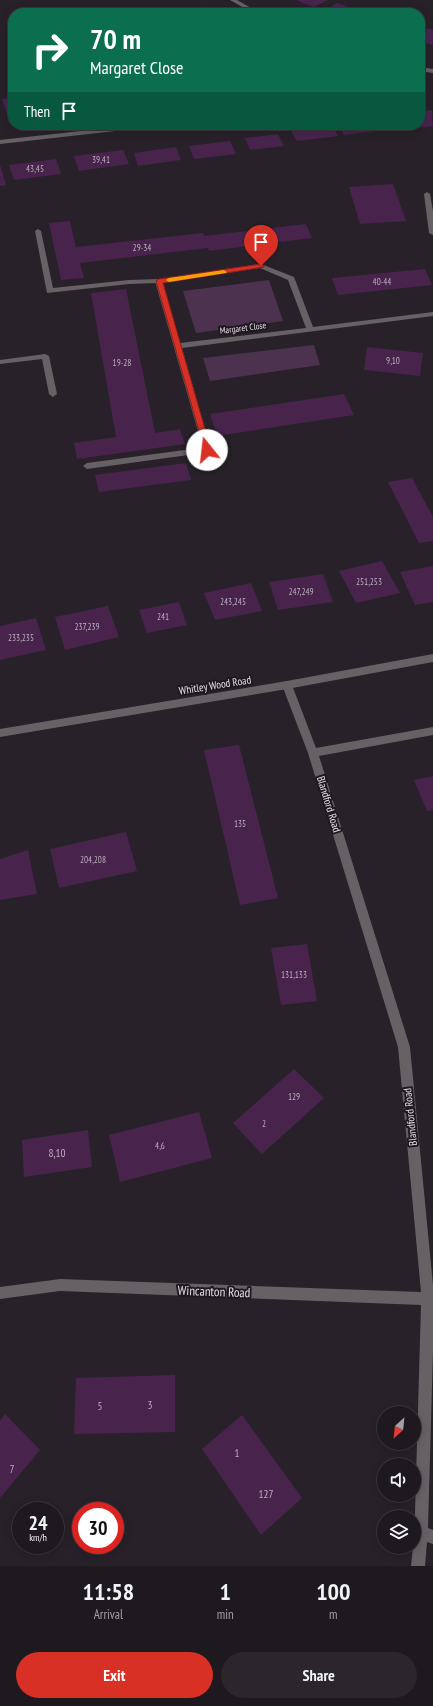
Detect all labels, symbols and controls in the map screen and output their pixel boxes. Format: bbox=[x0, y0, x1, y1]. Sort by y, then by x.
text: 70 m bbox=[90, 20, 141, 57]
icon: right bbox=[24, 24, 76, 76]
text: Margaret Close bbox=[90, 56, 183, 79]
icon: arrive bbox=[58, 100, 80, 122]
text: Then bbox=[24, 102, 50, 121]
house number: 39,41 bbox=[92, 154, 110, 165]
house number: 43,45 bbox=[26, 163, 44, 174]
pin bbox=[244, 225, 278, 266]
icon: arrive bbox=[250, 231, 272, 253]
house number: 29-34 bbox=[133, 242, 151, 253]
house number: 40-44 bbox=[373, 276, 391, 287]
street label: Margaret Close bbox=[219, 319, 267, 336]
house number: 9,10 bbox=[386, 355, 400, 366]
house number: 19-28 bbox=[113, 357, 131, 368]
position arrow bbox=[186, 429, 228, 471]
house number: 251,253 bbox=[356, 576, 382, 587]
house number: 247,249 bbox=[288, 586, 314, 597]
house number: 243,245 bbox=[220, 596, 246, 607]
house number: 241 bbox=[157, 611, 169, 622]
house number: 237,239 bbox=[74, 621, 100, 632]
house number: 233,235 bbox=[8, 632, 34, 643]
street label: Whitley Wood Road bbox=[178, 672, 252, 698]
street label: Blandford Road bbox=[314, 774, 344, 834]
house number: 135 bbox=[234, 818, 246, 829]
house number: 204,208 bbox=[80, 854, 106, 865]
house number: 131,133 bbox=[281, 969, 307, 980]
street label: Blandford Road bbox=[400, 1087, 420, 1147]
house number: 129 bbox=[288, 1091, 300, 1102]
house number: 2 bbox=[262, 1118, 266, 1129]
house number: 4,6 bbox=[155, 1140, 165, 1151]
house number: 8,10 bbox=[49, 1146, 65, 1160]
street label: Wincanton Road bbox=[177, 1282, 251, 1301]
house number: 3 bbox=[148, 1398, 153, 1412]
house number: 5 bbox=[98, 1399, 103, 1413]
north arrow bbox=[377, 1406, 421, 1450]
map controls bbox=[377, 1406, 421, 1554]
house number: 1 bbox=[235, 1446, 240, 1460]
button: sound bbox=[377, 1458, 421, 1502]
house number: 7 bbox=[10, 1462, 15, 1476]
house number: 127 bbox=[259, 1487, 273, 1501]
speed limit sign: 30 bbox=[72, 1502, 124, 1554]
text: 24 bbox=[28, 1510, 48, 1536]
button: layers bbox=[377, 1510, 421, 1554]
text: km/h bbox=[29, 1531, 47, 1544]
text: 11:58 bbox=[82, 1576, 134, 1607]
text: 1 bbox=[219, 1576, 231, 1607]
text: 100 bbox=[316, 1576, 351, 1607]
text: Arrival bbox=[94, 1606, 123, 1623]
text: min bbox=[217, 1606, 234, 1623]
text: m bbox=[329, 1606, 338, 1623]
button: Exit bbox=[16, 1652, 213, 1698]
button: Share bbox=[221, 1652, 417, 1698]

